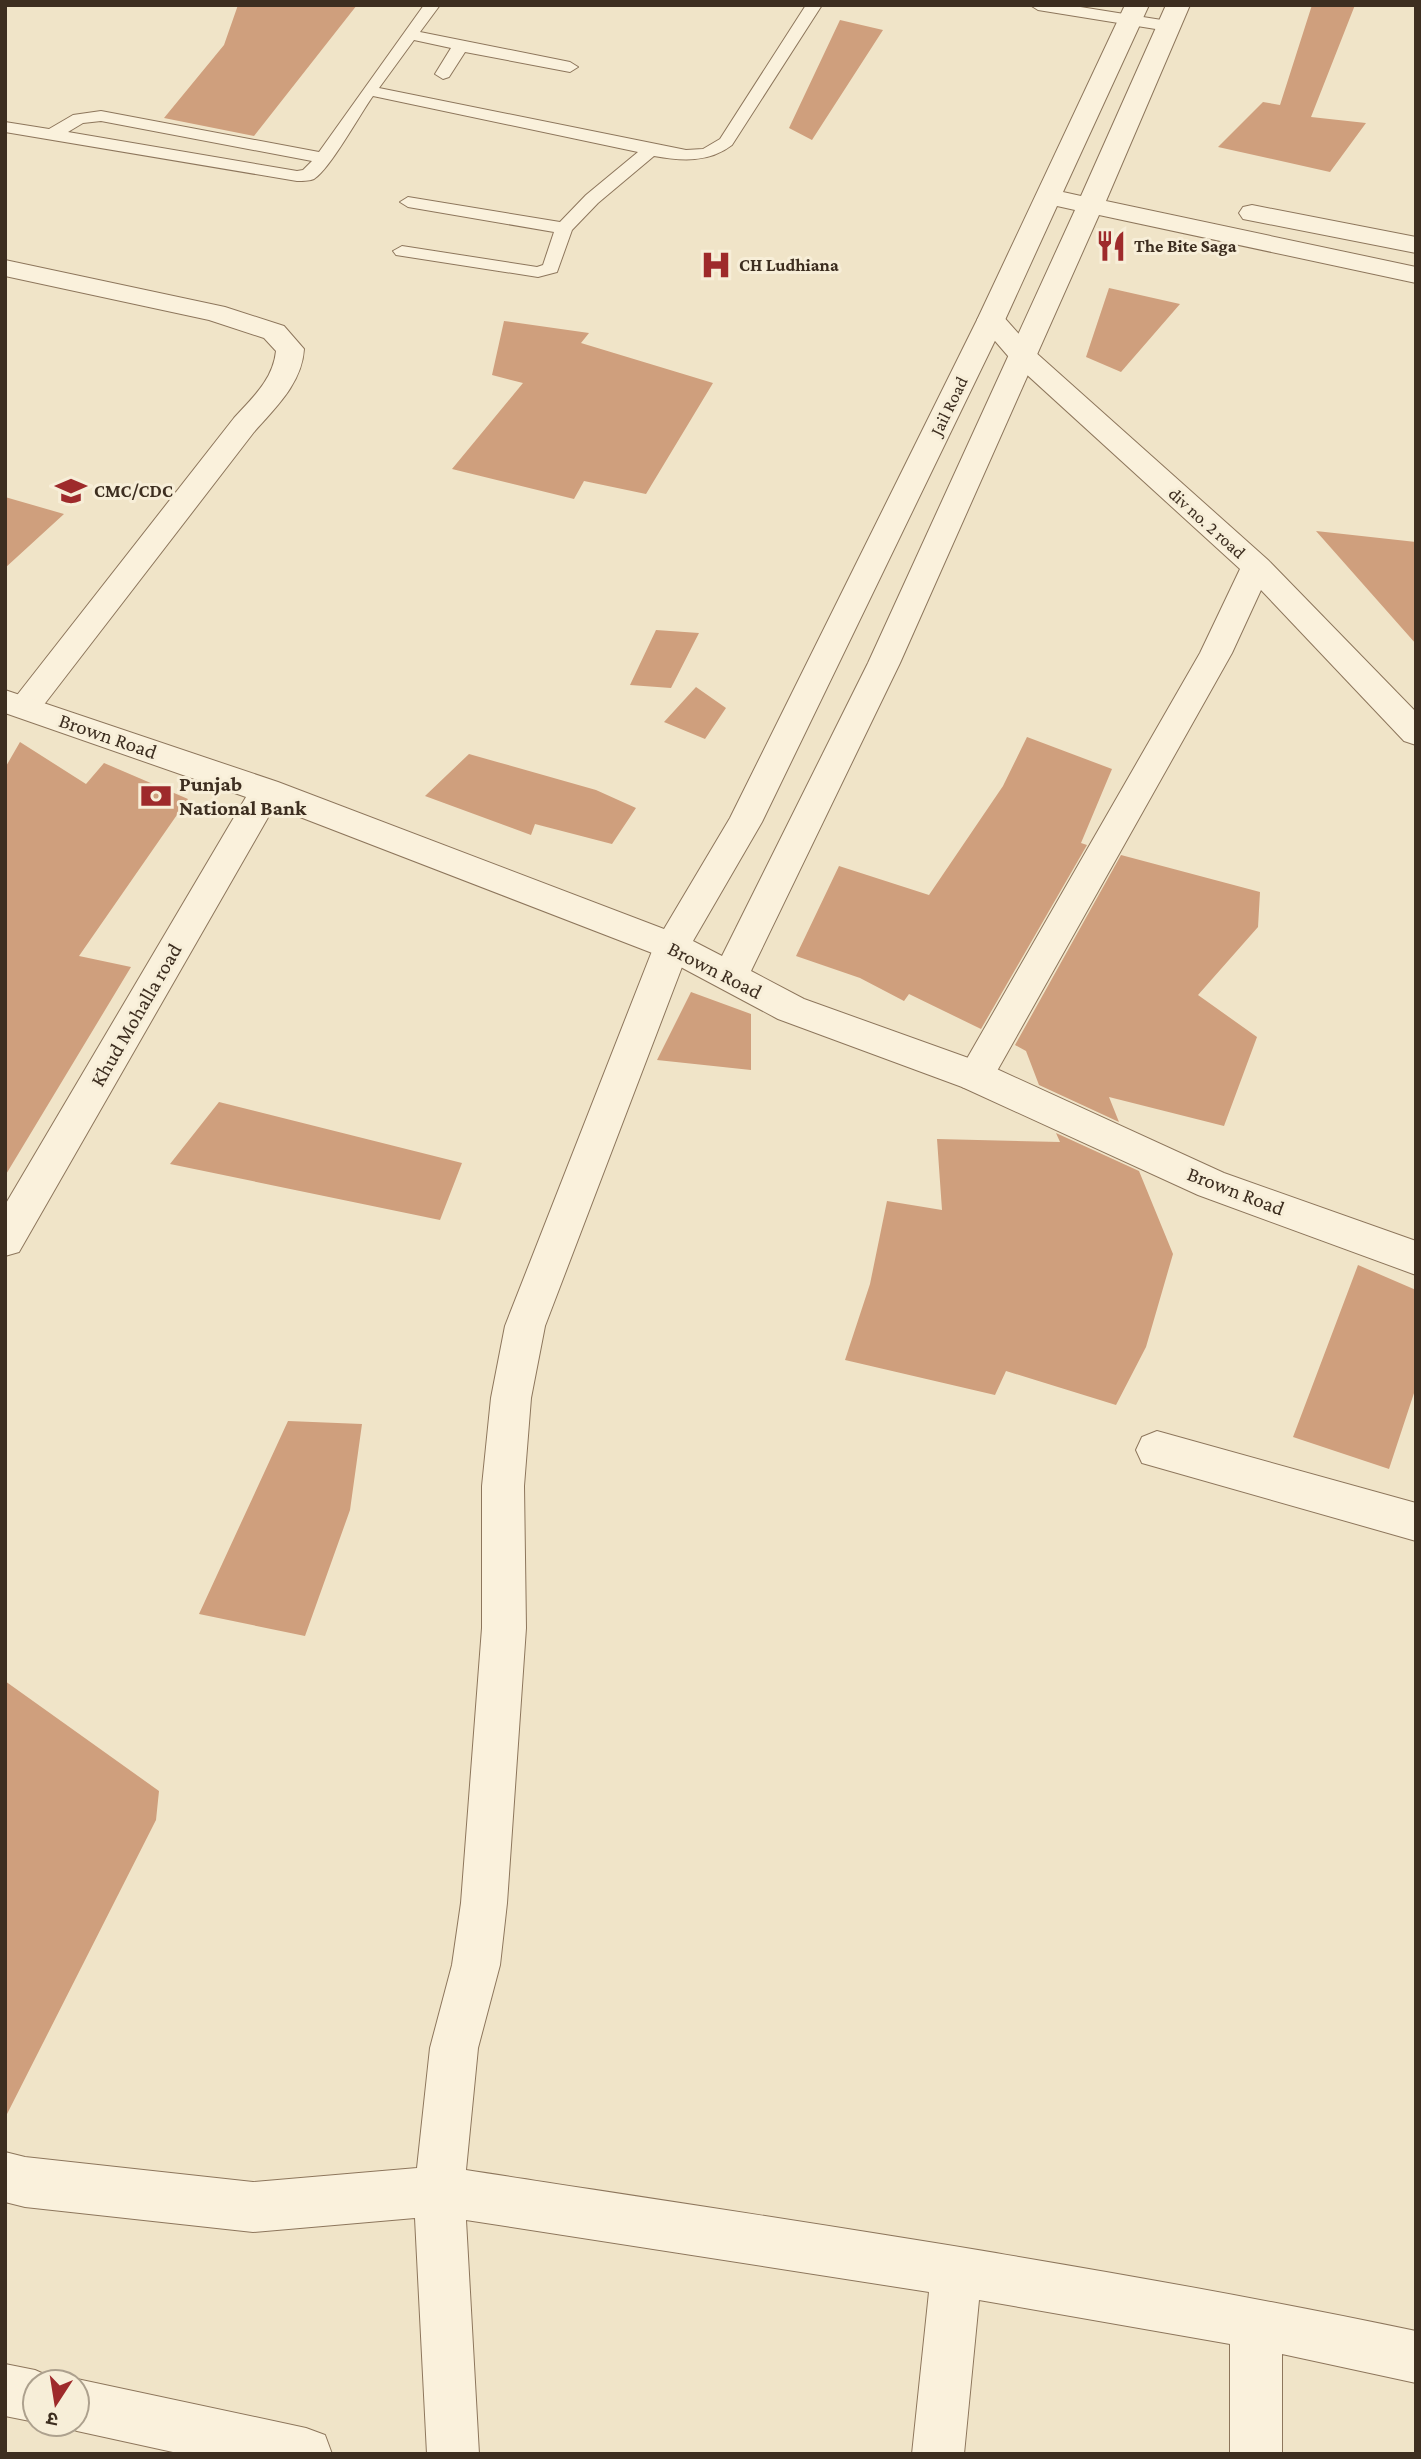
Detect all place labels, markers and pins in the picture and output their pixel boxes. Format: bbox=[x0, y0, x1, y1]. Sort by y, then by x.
restaurant icon: The Bite Saga bbox=[1094, 229, 1128, 263]
place label: The Bite Saga bbox=[1134, 236, 1237, 256]
hospital icon: CH Ludhiana bbox=[699, 248, 733, 282]
place label: CH Ludhiana bbox=[739, 255, 839, 275]
school or university icon: CMC/CDC bbox=[54, 474, 88, 508]
place label: CMC/CDC bbox=[94, 481, 173, 501]
place label: Punjab National Bank bbox=[179, 772, 307, 820]
bank icon: Punjab National Bank bbox=[139, 779, 173, 813]

